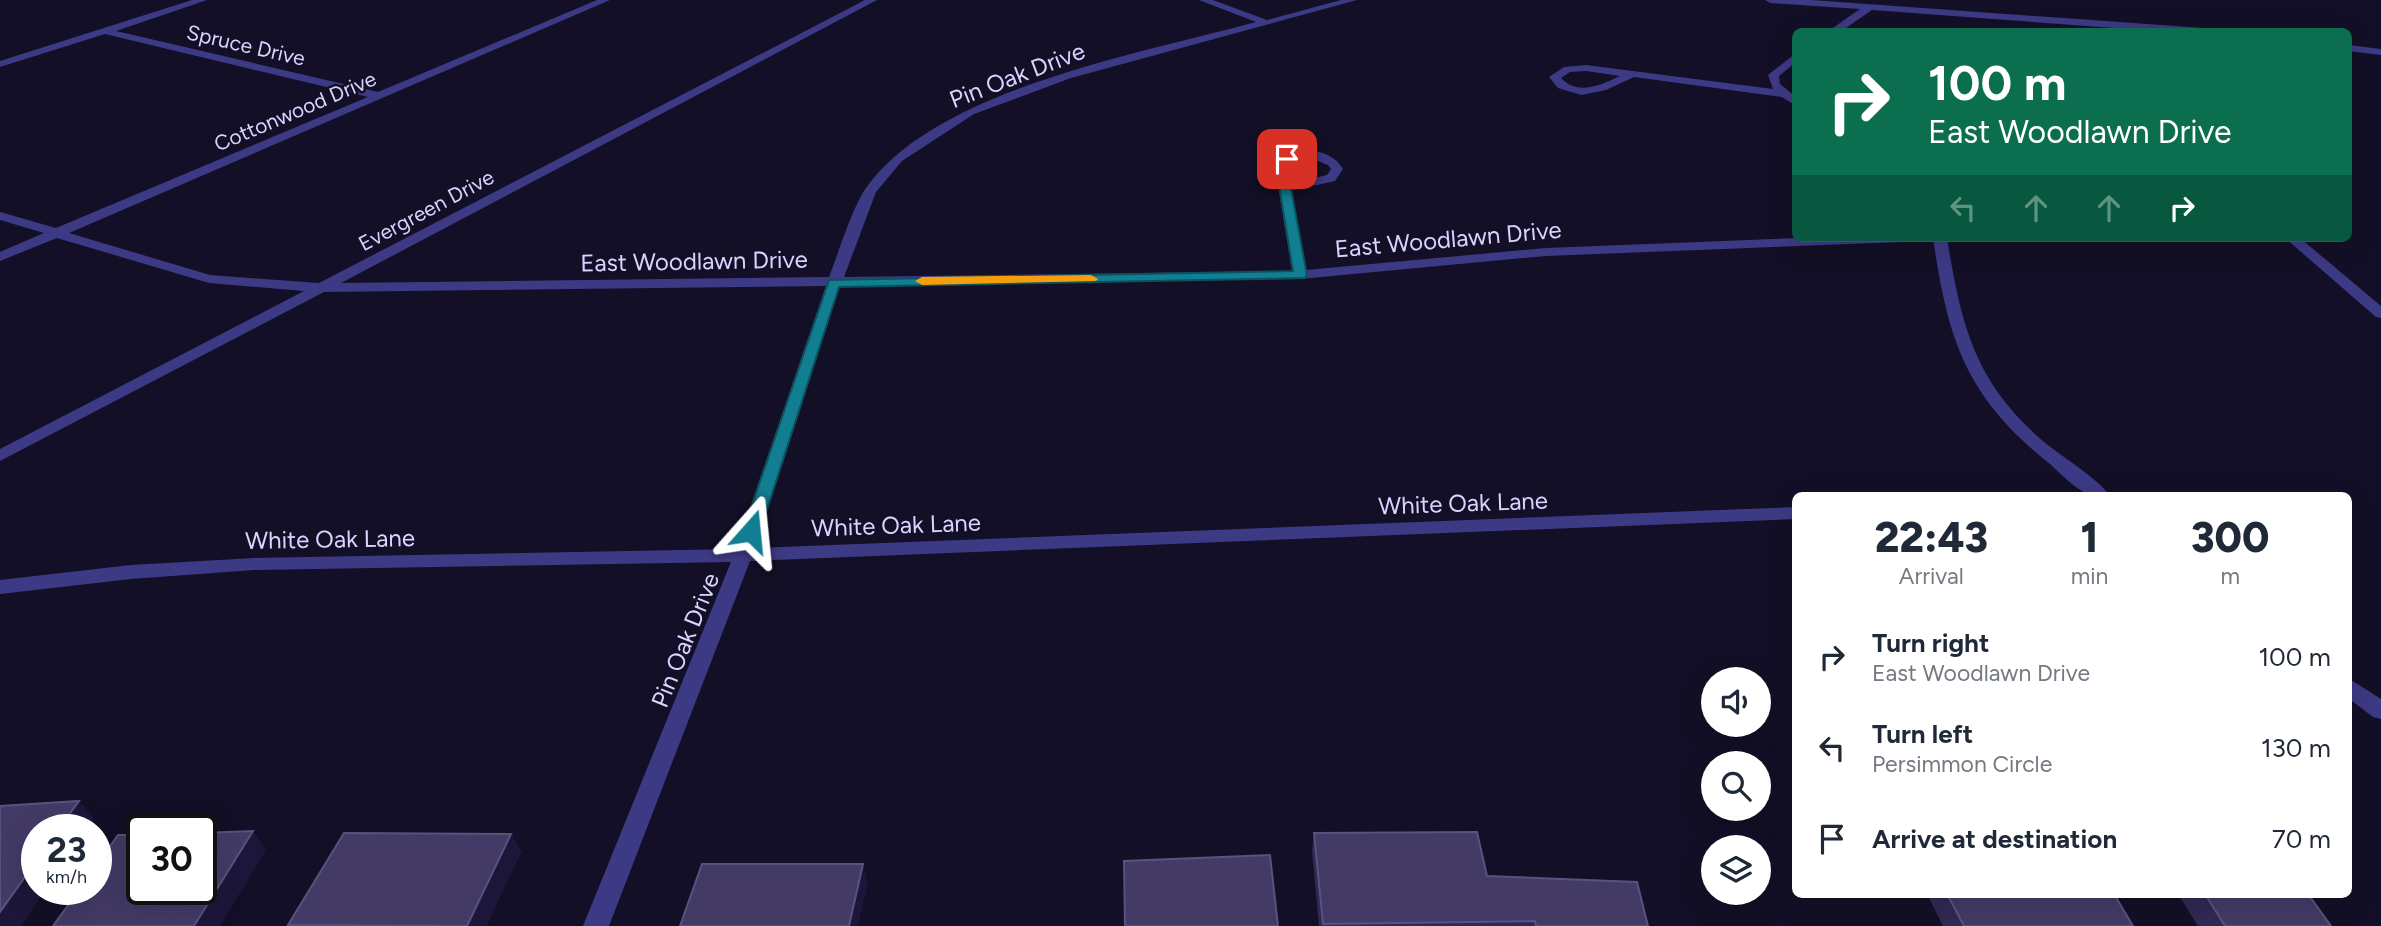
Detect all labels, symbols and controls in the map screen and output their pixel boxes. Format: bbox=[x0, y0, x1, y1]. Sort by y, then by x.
street label: Spruce Drive bbox=[184, 19, 308, 71]
street label: Pin Oak Drive bbox=[945, 36, 1089, 114]
text: 100 m bbox=[1928, 53, 2067, 112]
icon: right bbox=[1813, 56, 1904, 147]
street label: Cottonwood Drive bbox=[210, 66, 380, 156]
text: East Woodlawn Drive bbox=[1928, 113, 2231, 151]
pin bbox=[1257, 129, 1317, 189]
icon: arrive bbox=[1268, 140, 1306, 178]
street label: Evergreen Drive bbox=[354, 164, 498, 256]
icon: left bbox=[1944, 189, 1982, 227]
icon: ahead bbox=[2017, 189, 2055, 227]
icon: ahead bbox=[2090, 189, 2128, 227]
icon: right bbox=[2163, 189, 2201, 227]
street label: East Woodlawn Drive bbox=[1333, 215, 1563, 263]
street label: East Woodlawn Drive bbox=[580, 245, 808, 277]
street label: White Oak Lane bbox=[1378, 486, 1548, 520]
position arrow bbox=[714, 494, 788, 568]
street label: White Oak Lane bbox=[811, 508, 981, 542]
text: 22:43 bbox=[1875, 512, 1988, 563]
text: 1 bbox=[2081, 512, 2098, 563]
text: 300 bbox=[2191, 512, 2269, 563]
street label: White Oak Lane bbox=[245, 523, 415, 555]
text: Arrival bbox=[1899, 562, 1964, 590]
text: min bbox=[2071, 562, 2108, 590]
text: m bbox=[2220, 562, 2240, 590]
street label: Pin Oak Drive bbox=[645, 568, 725, 712]
text: Turn right bbox=[1872, 627, 1989, 659]
icon: right bbox=[1813, 638, 1851, 676]
text: 100 m bbox=[2258, 641, 2331, 673]
text: East Woodlawn Drive bbox=[1872, 659, 2090, 687]
map controls bbox=[1701, 667, 1771, 905]
button: sound bbox=[1701, 667, 1771, 737]
text: Turn left bbox=[1872, 718, 1973, 750]
icon: left bbox=[1813, 729, 1851, 767]
text: 130 m bbox=[2261, 732, 2331, 764]
text: Persimmon Circle bbox=[1872, 750, 2052, 778]
button: search bbox=[1701, 751, 1771, 821]
speed limit sign: 30 bbox=[126, 814, 217, 905]
icon: arrive bbox=[1813, 820, 1851, 858]
text: Arrive at destination bbox=[1872, 823, 2117, 855]
text: 70 m bbox=[2272, 823, 2331, 855]
text: 23 bbox=[47, 829, 86, 871]
button: layers bbox=[1701, 835, 1771, 905]
text: km/h bbox=[46, 866, 87, 888]

